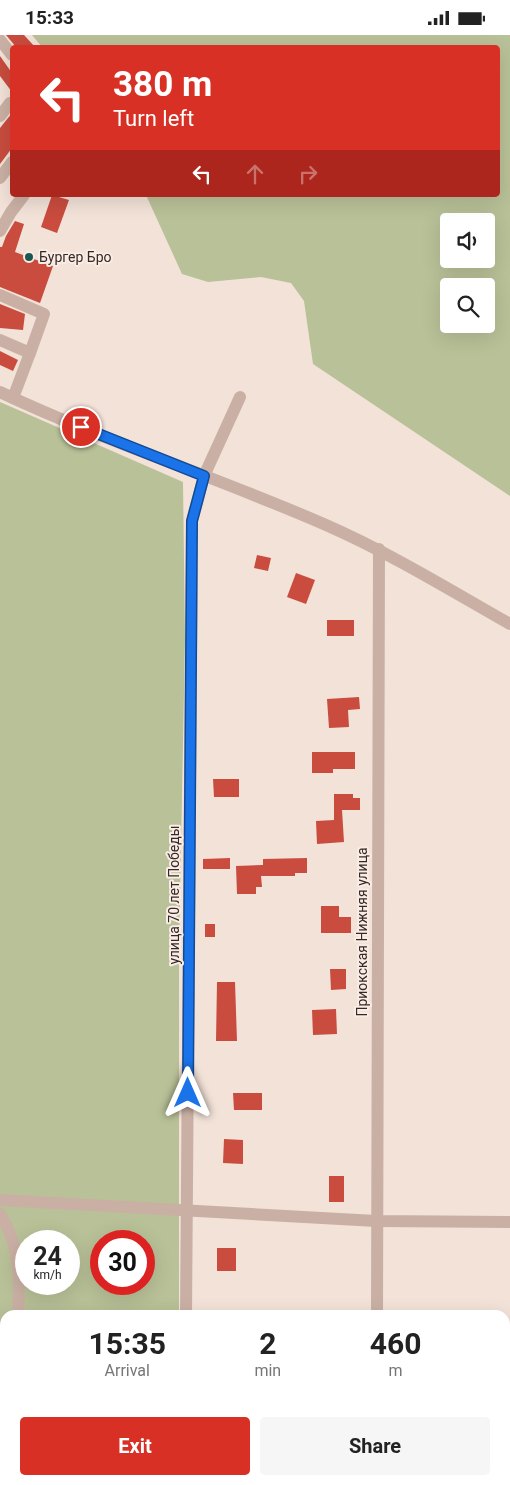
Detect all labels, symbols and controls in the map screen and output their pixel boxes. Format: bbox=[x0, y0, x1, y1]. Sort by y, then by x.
text: 15:33 bbox=[25, 6, 74, 29]
text: 380 m bbox=[113, 64, 212, 105]
icon: left bbox=[30, 65, 95, 130]
text: Turn left bbox=[113, 106, 194, 131]
icon: left bbox=[188, 160, 216, 188]
icon: ahead bbox=[241, 160, 269, 188]
icon: right bbox=[294, 160, 322, 188]
map controls bbox=[440, 213, 495, 333]
button: sound bbox=[440, 213, 495, 268]
place label: Бургер Бро bbox=[39, 249, 111, 265]
marker: Бургер Бро bbox=[23, 251, 35, 263]
button: search bbox=[440, 278, 495, 333]
pin bbox=[60, 406, 102, 448]
icon: arrive bbox=[67, 413, 95, 441]
street label: улица 70 лет Победы bbox=[166, 825, 182, 965]
street label: Приокская Нижняя улица bbox=[354, 847, 370, 1017]
position arrow bbox=[161, 1066, 213, 1118]
speed limit sign: 30 bbox=[90, 1230, 155, 1295]
text: 24 bbox=[33, 1242, 62, 1271]
text: km/h bbox=[33, 1268, 62, 1282]
text: 15:35 bbox=[89, 1326, 166, 1361]
text: 2 bbox=[259, 1326, 276, 1361]
text: 460 bbox=[370, 1326, 421, 1361]
text: Arrival bbox=[105, 1361, 150, 1380]
text: min bbox=[254, 1361, 281, 1380]
text: m bbox=[389, 1361, 403, 1380]
button: Exit bbox=[20, 1417, 250, 1475]
button: Share bbox=[260, 1417, 490, 1475]

